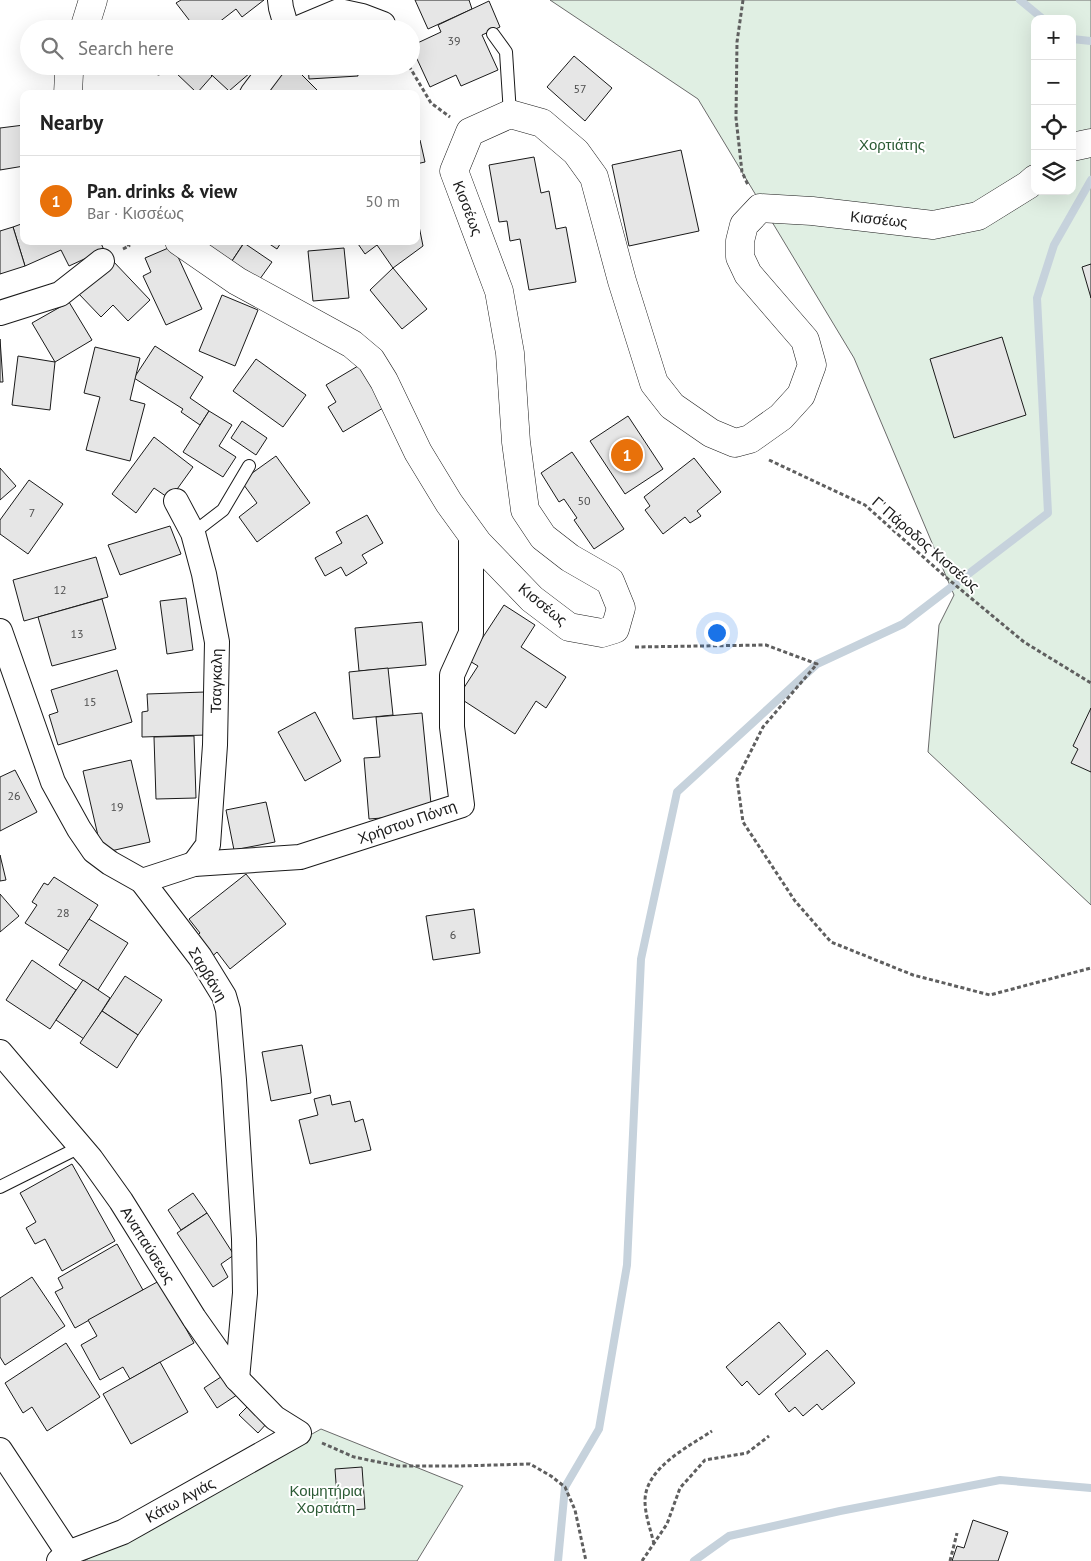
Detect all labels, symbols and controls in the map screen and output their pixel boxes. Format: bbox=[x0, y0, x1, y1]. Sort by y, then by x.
map controls bbox=[1031, 15, 1076, 195]
button: + bbox=[1031, 15, 1076, 60]
search box bbox=[20, 20, 420, 75]
house number: 39 bbox=[447, 33, 461, 48]
icon: search bbox=[38, 34, 66, 62]
text: Search here bbox=[78, 36, 174, 60]
button: − bbox=[1031, 60, 1076, 105]
house number: 57 bbox=[573, 81, 587, 96]
button: locate bbox=[1031, 105, 1076, 150]
text: Nearby bbox=[40, 109, 103, 136]
park label: Χορτιάτης bbox=[859, 135, 925, 154]
button: layers bbox=[1031, 150, 1076, 195]
street label: Κισσέως bbox=[449, 178, 487, 238]
text: Pan. drinks & view bbox=[87, 179, 237, 203]
text: 1 bbox=[51, 191, 61, 211]
text: 50 m bbox=[365, 191, 400, 211]
text: Bar · Κισσέως bbox=[87, 203, 184, 223]
street label: Κισσέως bbox=[849, 207, 909, 231]
pin: 1 bbox=[611, 436, 643, 474]
street label: Γ' Πάροδος Κισσέως bbox=[868, 492, 984, 596]
house number: 50 bbox=[577, 493, 591, 508]
house number: 7 bbox=[29, 505, 35, 520]
street label: Κισσέως bbox=[515, 579, 571, 629]
house number: 12 bbox=[53, 582, 67, 597]
your location bbox=[704, 620, 730, 646]
house number: 13 bbox=[70, 626, 84, 641]
street label: Τσαγκαλη bbox=[206, 648, 226, 714]
house number: 15 bbox=[83, 694, 97, 709]
house number: 26 bbox=[7, 788, 21, 803]
street label: Χρήστου Πόντη bbox=[355, 796, 459, 848]
house number: 19 bbox=[110, 799, 124, 814]
house number: 28 bbox=[56, 905, 70, 920]
house number: 6 bbox=[450, 927, 456, 942]
street label: Σαρβάνη bbox=[185, 944, 231, 1004]
street label: Αναπαύσεως bbox=[117, 1203, 179, 1287]
street label: Κάτω Αγιάς bbox=[142, 1473, 218, 1527]
park label: Κοιμητήρια Χορτιάτη bbox=[290, 1481, 363, 1517]

